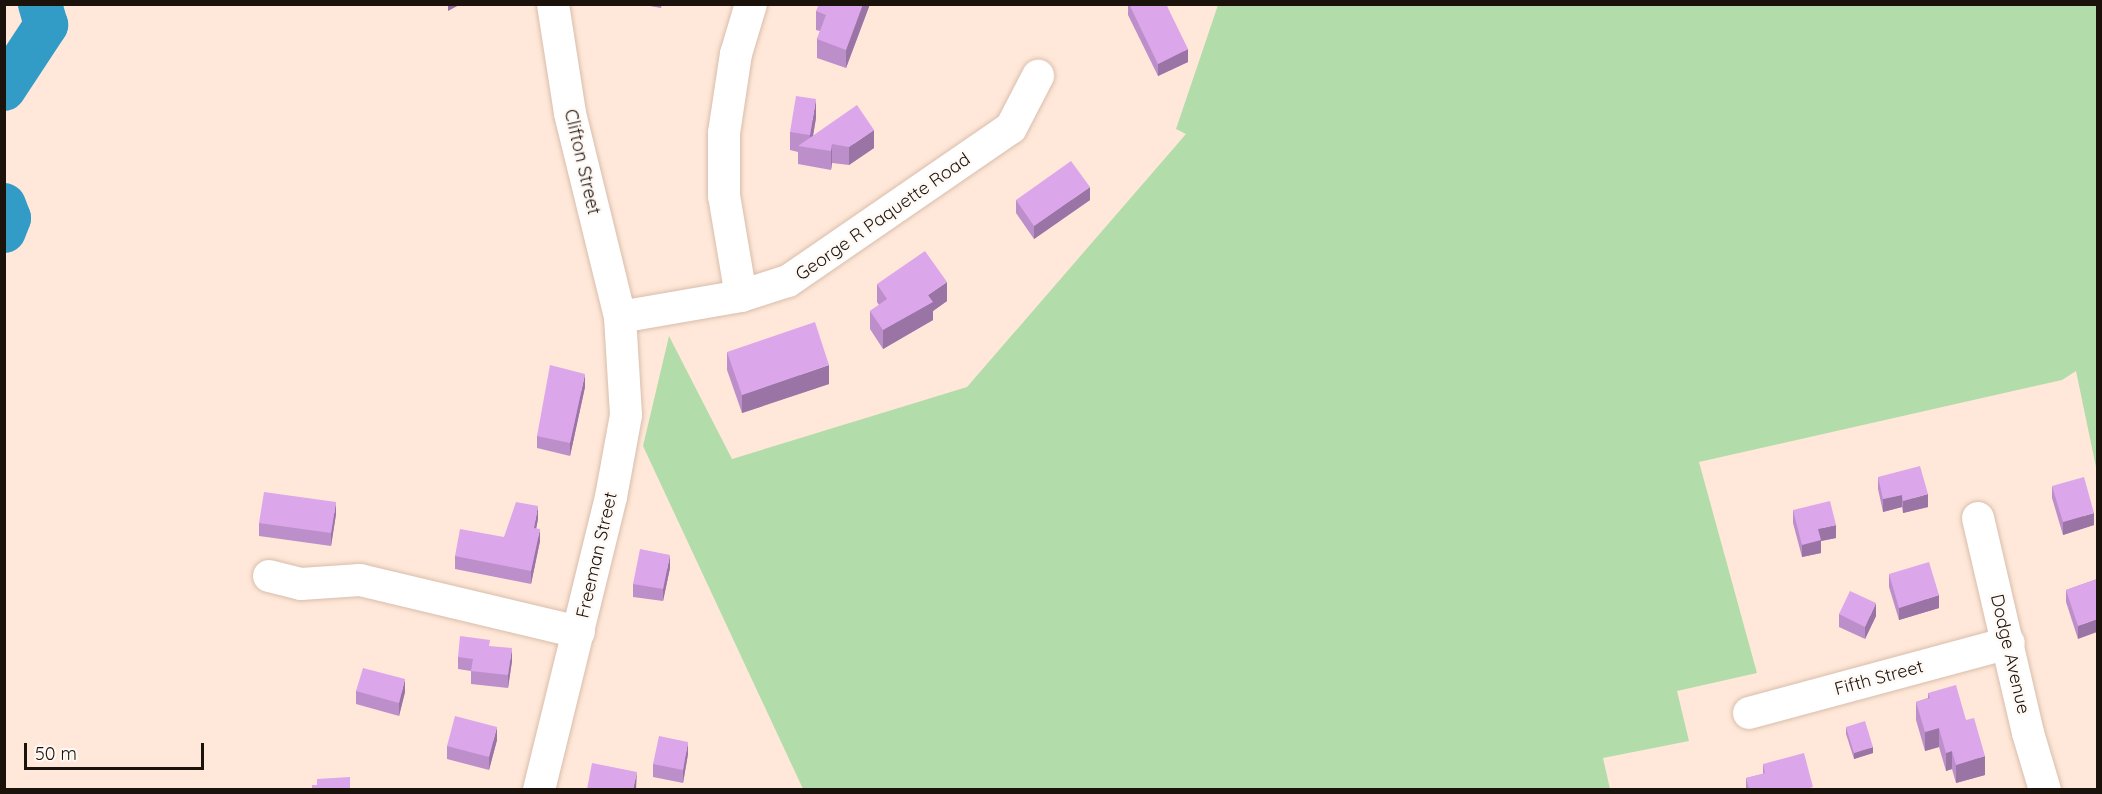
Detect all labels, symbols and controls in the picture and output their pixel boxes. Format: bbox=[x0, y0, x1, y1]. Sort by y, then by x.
street label: Clifton Street bbox=[559, 107, 605, 217]
street label: George R Paquette Road bbox=[792, 149, 974, 285]
street label: Freeman Street bbox=[572, 490, 622, 620]
street label: Dodge Avenue bbox=[1986, 592, 2034, 716]
street label: Fifth Street bbox=[1832, 656, 1926, 700]
scale bar bbox=[27, 731, 207, 769]
text: 50 m bbox=[35, 742, 77, 765]

